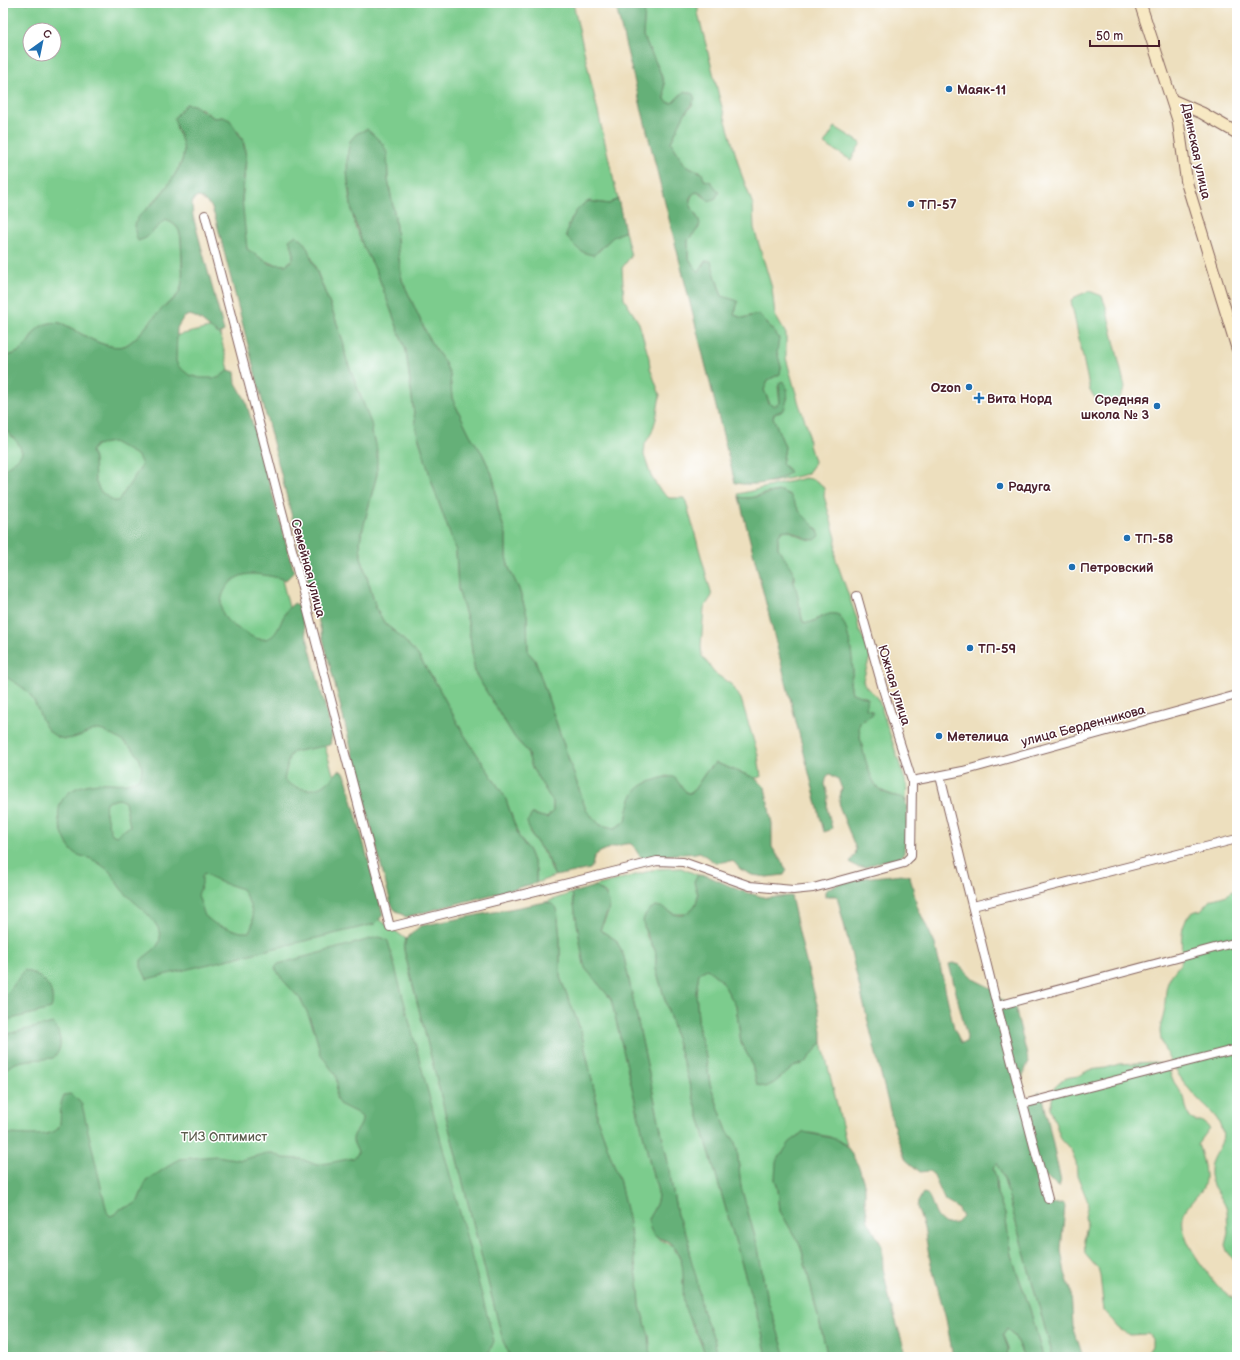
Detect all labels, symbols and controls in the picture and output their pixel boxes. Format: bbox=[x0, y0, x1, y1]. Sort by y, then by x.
north arrow bbox=[22, 22, 62, 62]
scale bar bbox=[1090, 22, 1159, 48]
text: С bbox=[40, 26, 54, 42]
text: 50 m bbox=[1096, 29, 1123, 44]
place label: Маяк-11 bbox=[957, 82, 1006, 98]
marker: Маяк-11 bbox=[944, 84, 954, 94]
street label: Двинская улица bbox=[1178, 102, 1214, 201]
place label: ТП-57 bbox=[919, 197, 957, 213]
marker: ТП-57 bbox=[906, 199, 916, 209]
place label: Ozon bbox=[931, 380, 961, 396]
marker: Ozon bbox=[964, 382, 974, 392]
place label: Вита Норд bbox=[987, 391, 1052, 407]
place label: Средняя школа № 3 bbox=[1081, 392, 1149, 423]
marker: Вита Норд bbox=[974, 393, 984, 403]
marker: Средняя школа № 3 bbox=[1152, 401, 1162, 411]
place label: Радуга bbox=[1008, 479, 1051, 495]
marker: Радуга bbox=[995, 481, 1005, 491]
street label: Семейная улица bbox=[287, 517, 329, 619]
place label: ТП-58 bbox=[1135, 531, 1173, 547]
marker: ТП-58 bbox=[1122, 533, 1132, 543]
place label: Петровский bbox=[1080, 560, 1154, 576]
marker: Петровский bbox=[1067, 562, 1077, 572]
place label: ТП-59 bbox=[978, 641, 1016, 657]
street label: Южная улица bbox=[874, 643, 914, 728]
marker: ТП-59 bbox=[965, 643, 975, 653]
street label: улица Берденникова bbox=[1019, 702, 1147, 750]
place label: Метелица bbox=[947, 729, 1009, 745]
marker: Метелица bbox=[934, 731, 944, 741]
park label: ТИЗ Оптимист bbox=[181, 1129, 267, 1145]

